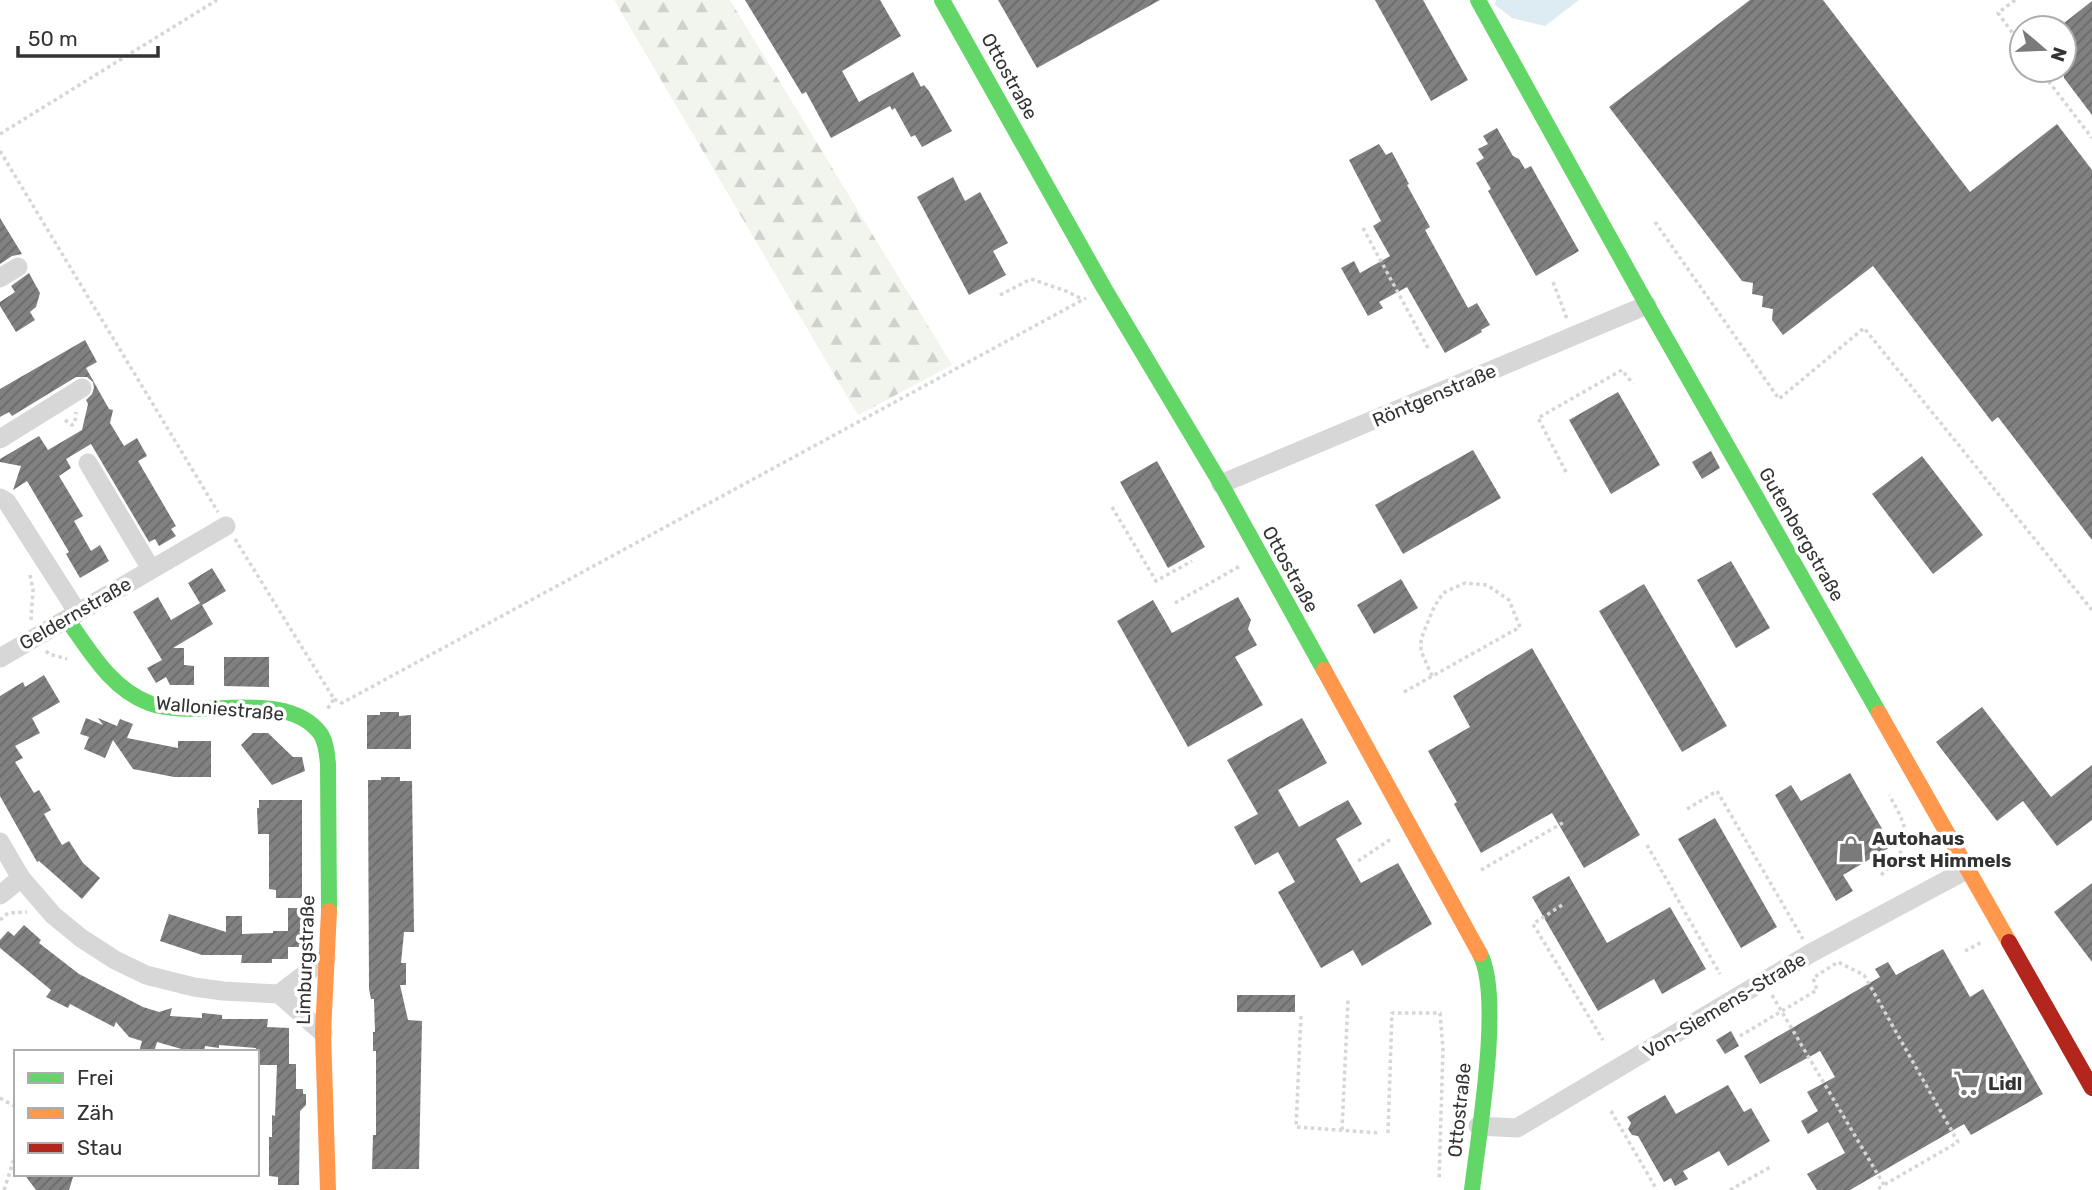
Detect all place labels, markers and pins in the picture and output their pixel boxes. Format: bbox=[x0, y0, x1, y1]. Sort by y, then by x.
place label: Autohaus Horst Himmels bbox=[1872, 827, 2011, 872]
shop icon: Autohaus Horst Himmels bbox=[1836, 834, 1866, 864]
supermarket icon: Lidl bbox=[1952, 1068, 1982, 1098]
place label: Lidl bbox=[1988, 1072, 2022, 1095]

